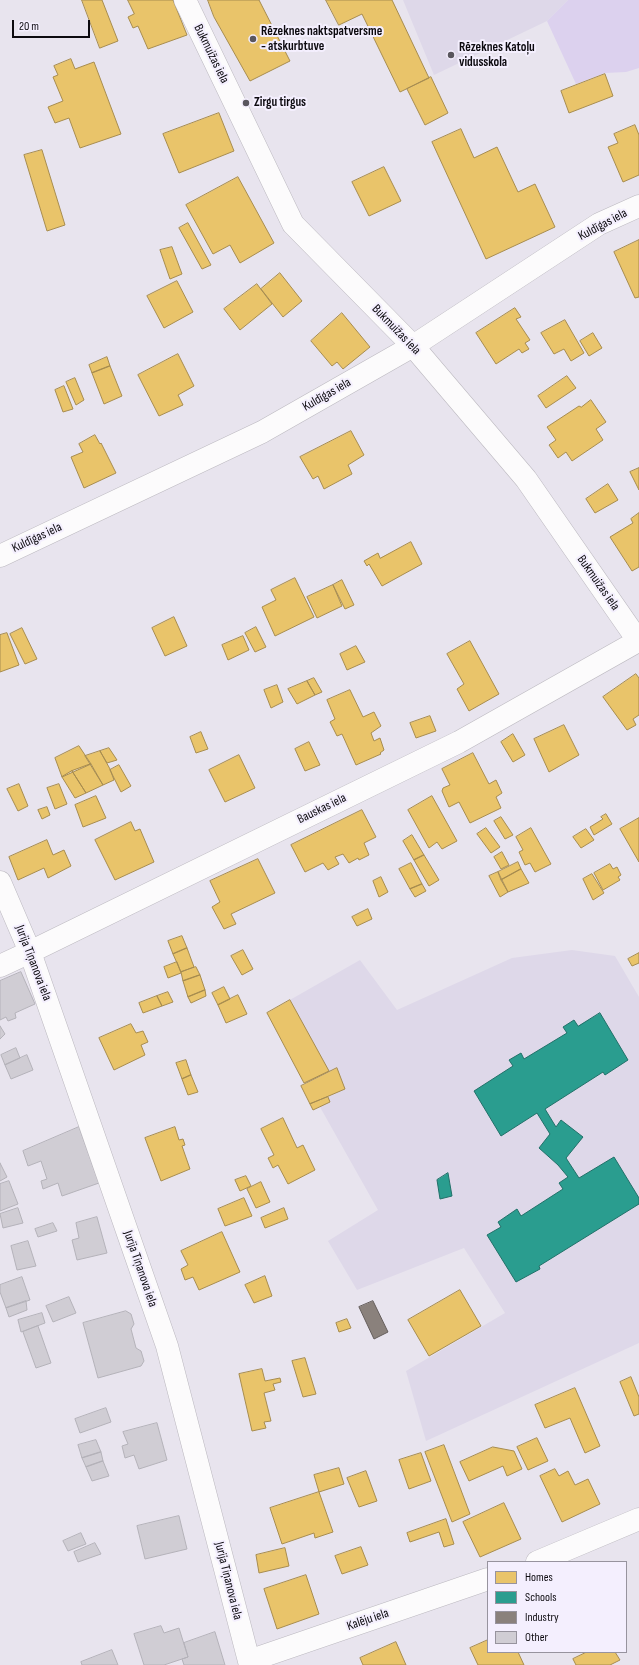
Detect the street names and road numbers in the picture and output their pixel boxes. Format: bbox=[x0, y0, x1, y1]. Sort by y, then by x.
street label: Bukmuižas iela bbox=[190, 22, 232, 86]
street label: Kuldīgas iela bbox=[576, 206, 630, 244]
street label: Bukmuižas iela bbox=[368, 302, 424, 358]
street label: Kuldīgas iela bbox=[300, 375, 354, 415]
street label: Kuldīgas iela bbox=[10, 520, 64, 556]
street label: Bukmuižas iela bbox=[573, 552, 623, 614]
street label: Bauskas iela bbox=[295, 790, 349, 828]
street label: Jurija Tiņanova iela bbox=[11, 923, 55, 1003]
street label: Jurija Tiņanova iela bbox=[120, 1229, 160, 1309]
street label: Jurija Tiņanova iela bbox=[211, 1540, 245, 1622]
street label: Kalēju iela bbox=[345, 1606, 391, 1634]

